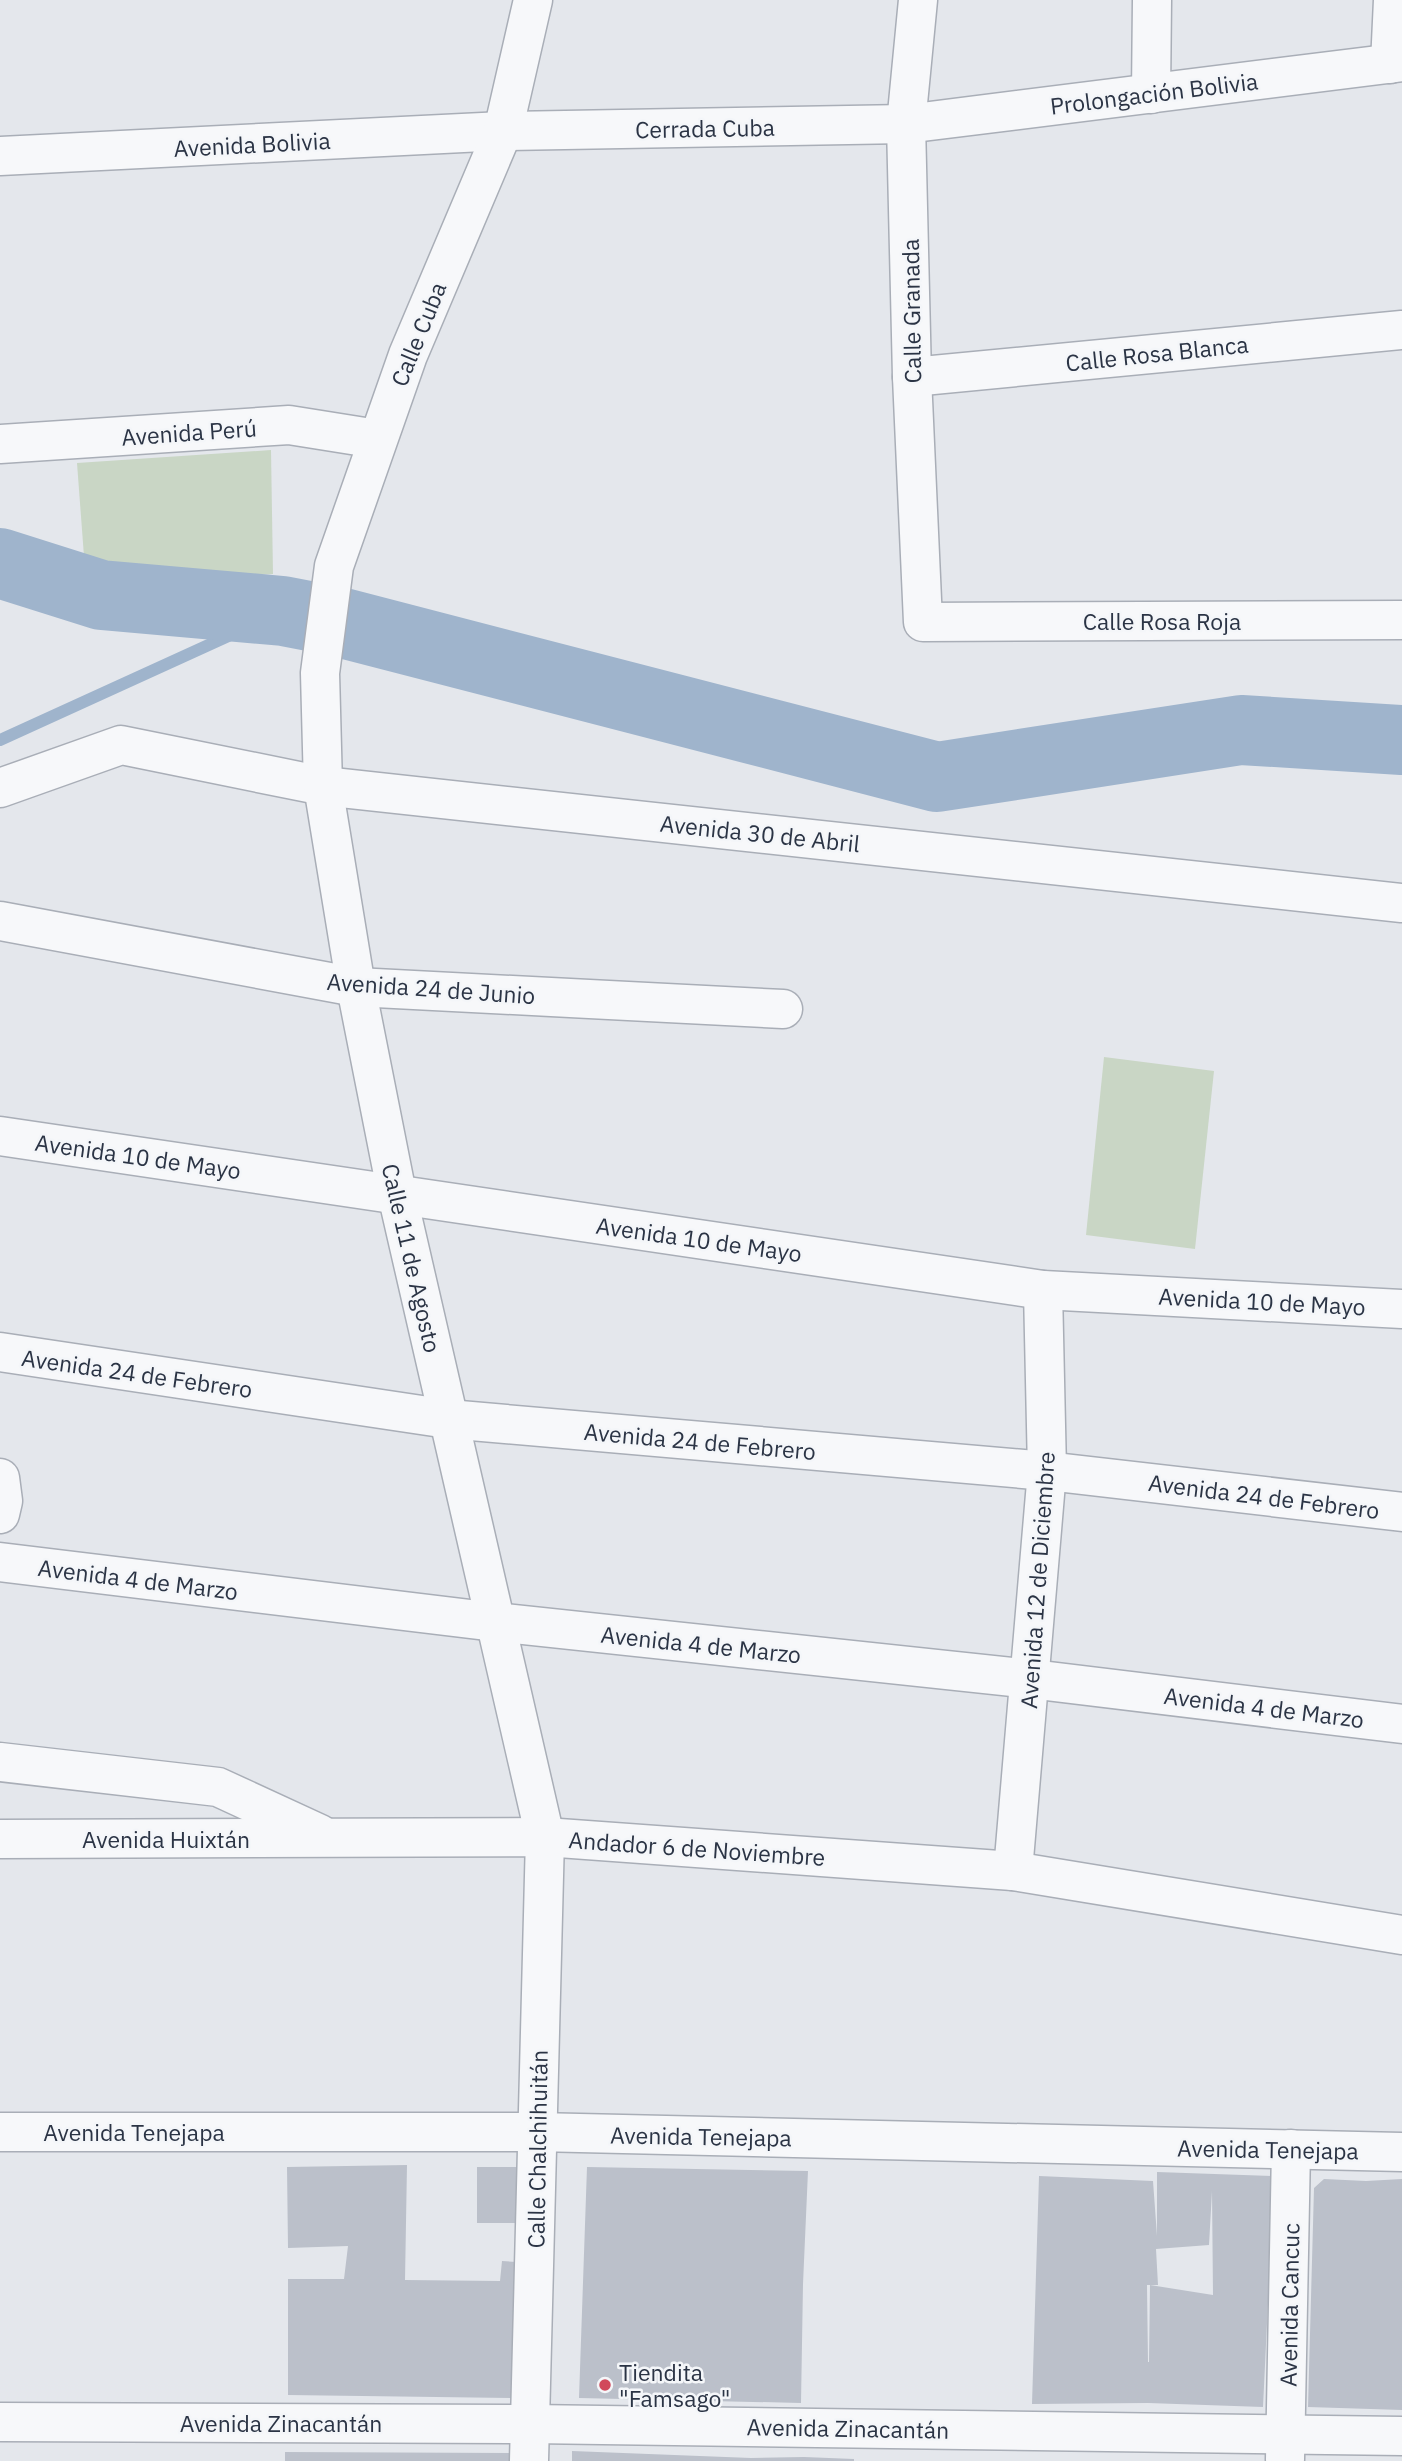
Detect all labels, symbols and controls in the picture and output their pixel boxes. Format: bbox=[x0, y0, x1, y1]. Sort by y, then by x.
street label: Prolongación Bolivia bbox=[1048, 65, 1260, 121]
street label: Cerrada Cuba bbox=[635, 112, 775, 144]
street label: Avenida Bolivia bbox=[173, 125, 331, 163]
street label: Calle Granada bbox=[895, 238, 927, 384]
street label: Calle Cuba bbox=[383, 277, 453, 391]
street label: Calle Rosa Blanca bbox=[1064, 328, 1250, 378]
street label: Avenida Perú bbox=[120, 412, 258, 452]
street label: Calle Rosa Roja bbox=[1083, 606, 1241, 636]
street label: Avenida 30 de Abril bbox=[659, 808, 861, 858]
street label: Avenida 24 de Junio bbox=[326, 966, 536, 1010]
street label: Avenida 10 de Mayo bbox=[33, 1127, 243, 1185]
street label: Calle 11 de Agosto bbox=[376, 1161, 448, 1355]
street label: Avenida 10 de Mayo bbox=[594, 1210, 804, 1268]
street label: Avenida 10 de Mayo bbox=[1158, 1281, 1366, 1321]
street label: Avenida 24 de Febrero bbox=[20, 1342, 254, 1404]
street label: Avenida 24 de Febrero bbox=[583, 1416, 817, 1466]
street label: Avenida 12 de Diciembre bbox=[1013, 1450, 1061, 1710]
street label: Avenida 24 de Febrero bbox=[1147, 1467, 1381, 1525]
street label: Avenida 4 de Marzo bbox=[36, 1552, 240, 1606]
street label: Avenida 4 de Marzo bbox=[599, 1619, 803, 1669]
street label: Avenida 4 de Marzo bbox=[1162, 1680, 1366, 1734]
street label: Avenida Huixtán bbox=[82, 1824, 250, 1854]
street label: Andador 6 de Noviembre bbox=[568, 1824, 826, 1872]
street label: Calle Chalchihuitán bbox=[520, 2049, 554, 2249]
street label: Avenida Tenejapa bbox=[43, 2117, 225, 2147]
street label: Avenida Tenejapa bbox=[610, 2119, 792, 2153]
street label: Avenida Tenejapa bbox=[1177, 2132, 1359, 2166]
street label: Avenida Cancuc bbox=[1273, 2223, 1305, 2387]
place label: Tiendita "Famsago" bbox=[619, 2357, 730, 2413]
marker: Tiendita "Famsago" bbox=[597, 2377, 613, 2393]
street label: Avenida Zinacantán bbox=[180, 2408, 382, 2438]
street label: Avenida Zinacantán bbox=[746, 2411, 950, 2445]

